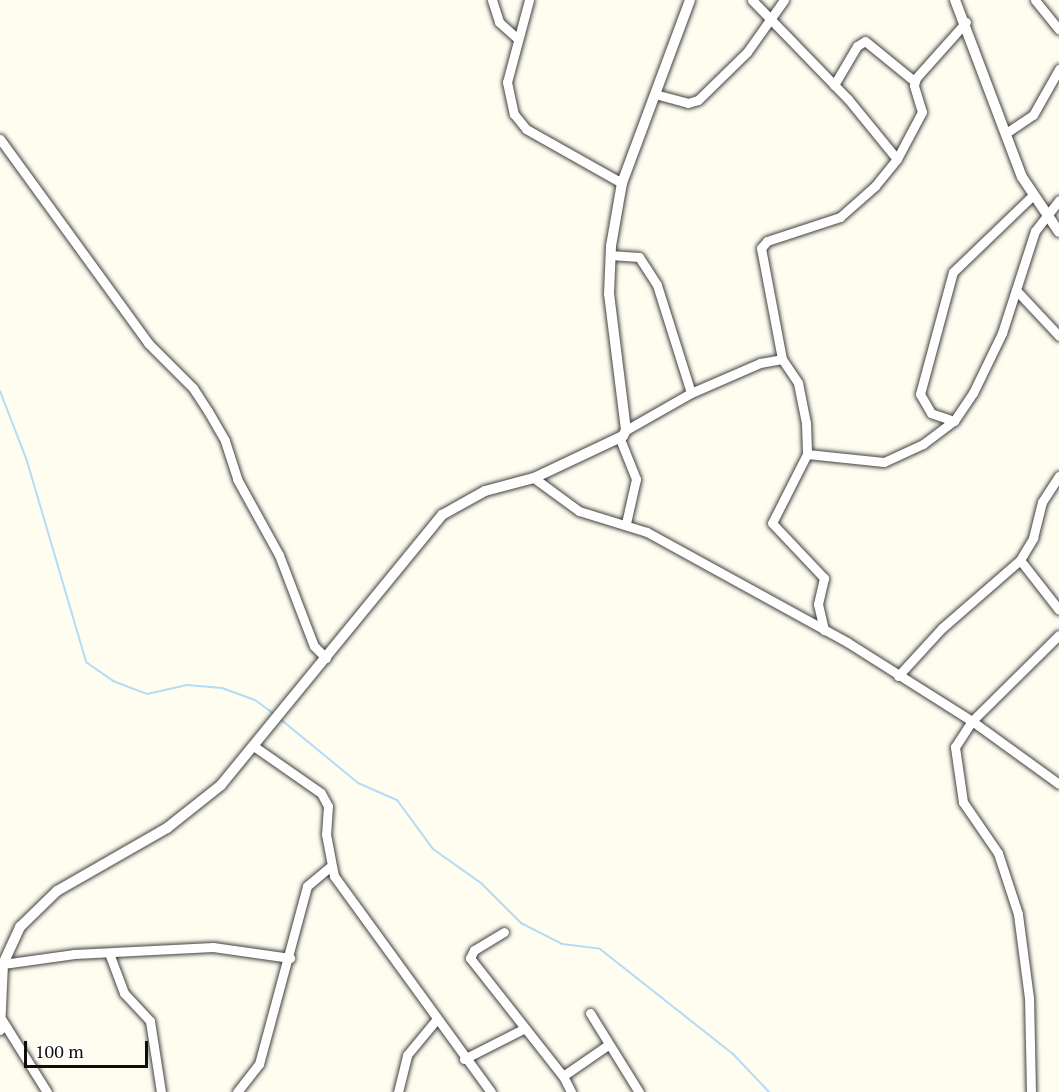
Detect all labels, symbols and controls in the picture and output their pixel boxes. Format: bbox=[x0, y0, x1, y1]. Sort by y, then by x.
scale bar bbox=[27, 1029, 152, 1067]
text: 100 m bbox=[35, 1039, 84, 1063]

